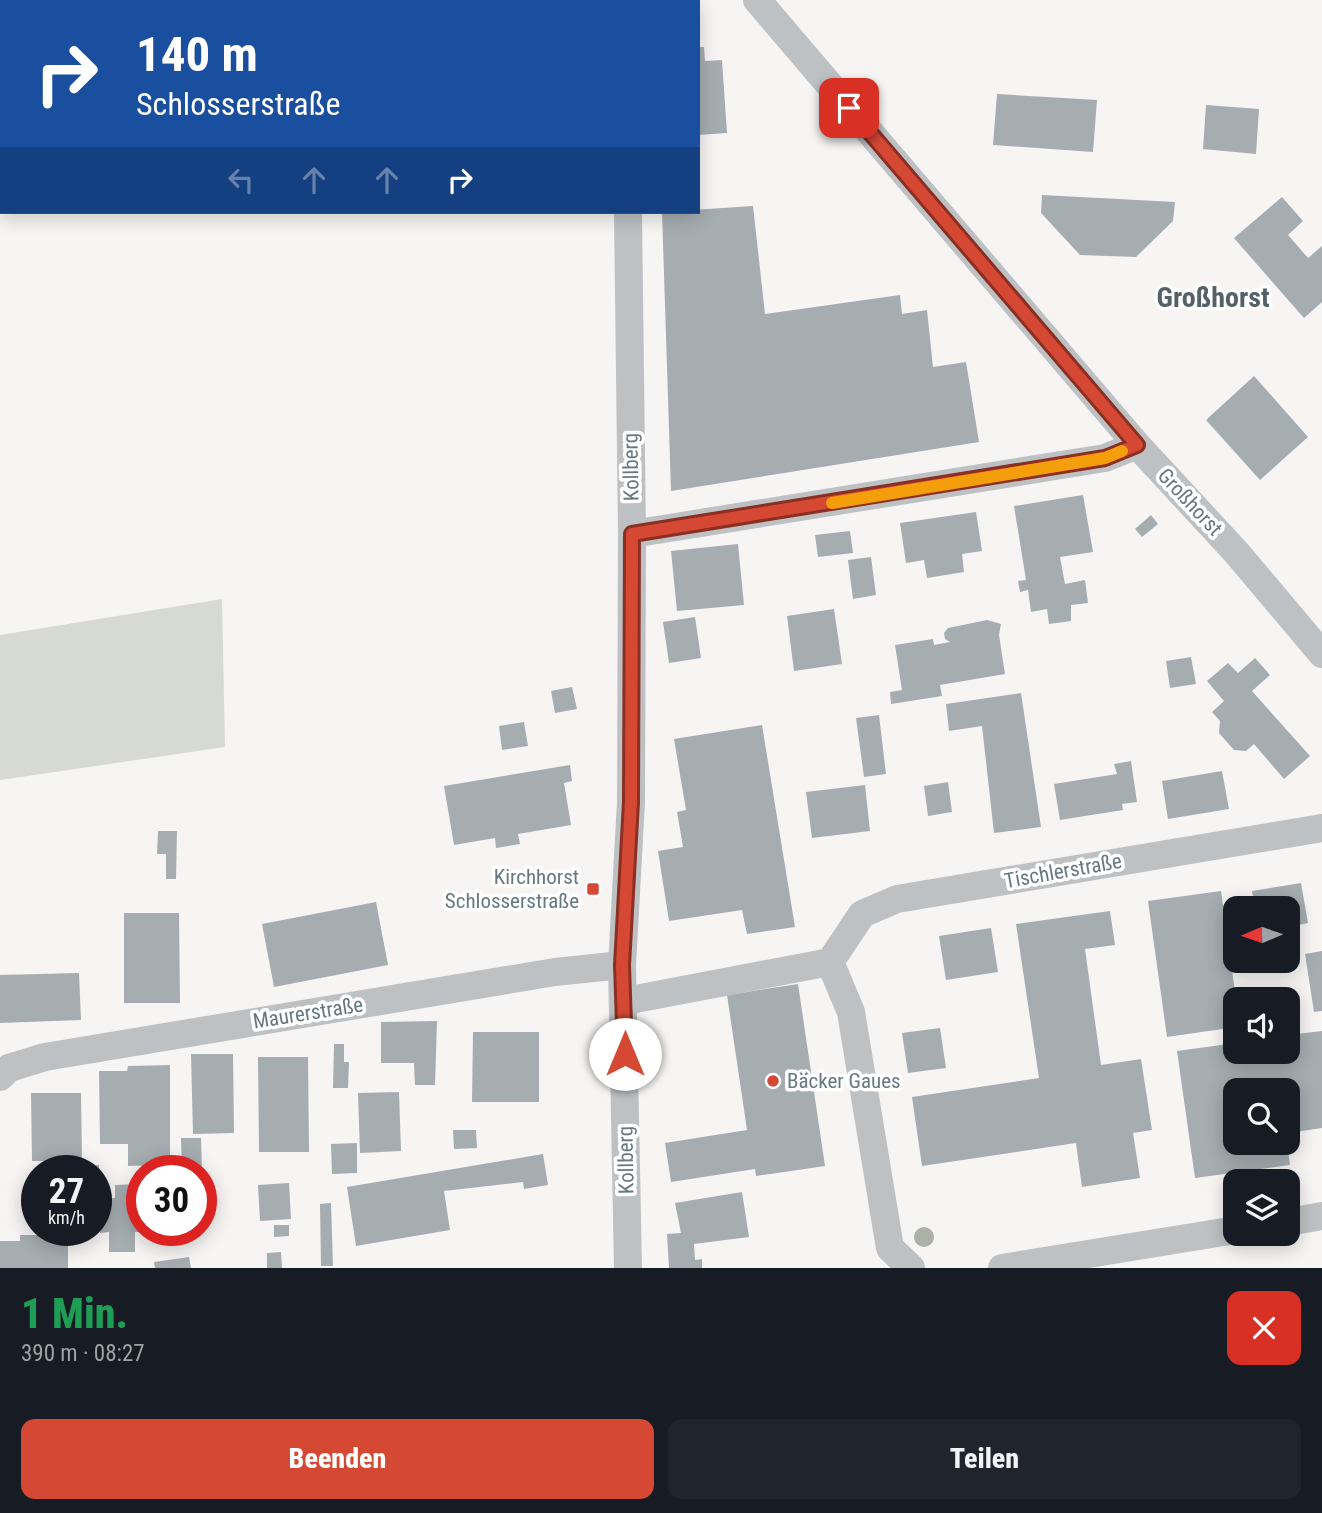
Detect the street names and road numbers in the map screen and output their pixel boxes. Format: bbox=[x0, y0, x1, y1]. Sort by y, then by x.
street label: Kollberg bbox=[618, 433, 644, 501]
street label: Großhorst bbox=[1153, 463, 1227, 541]
street label: Tischlerstraße bbox=[1002, 849, 1124, 893]
street label: Maurerstraße bbox=[251, 992, 365, 1034]
street label: Kollberg bbox=[613, 1126, 639, 1194]

